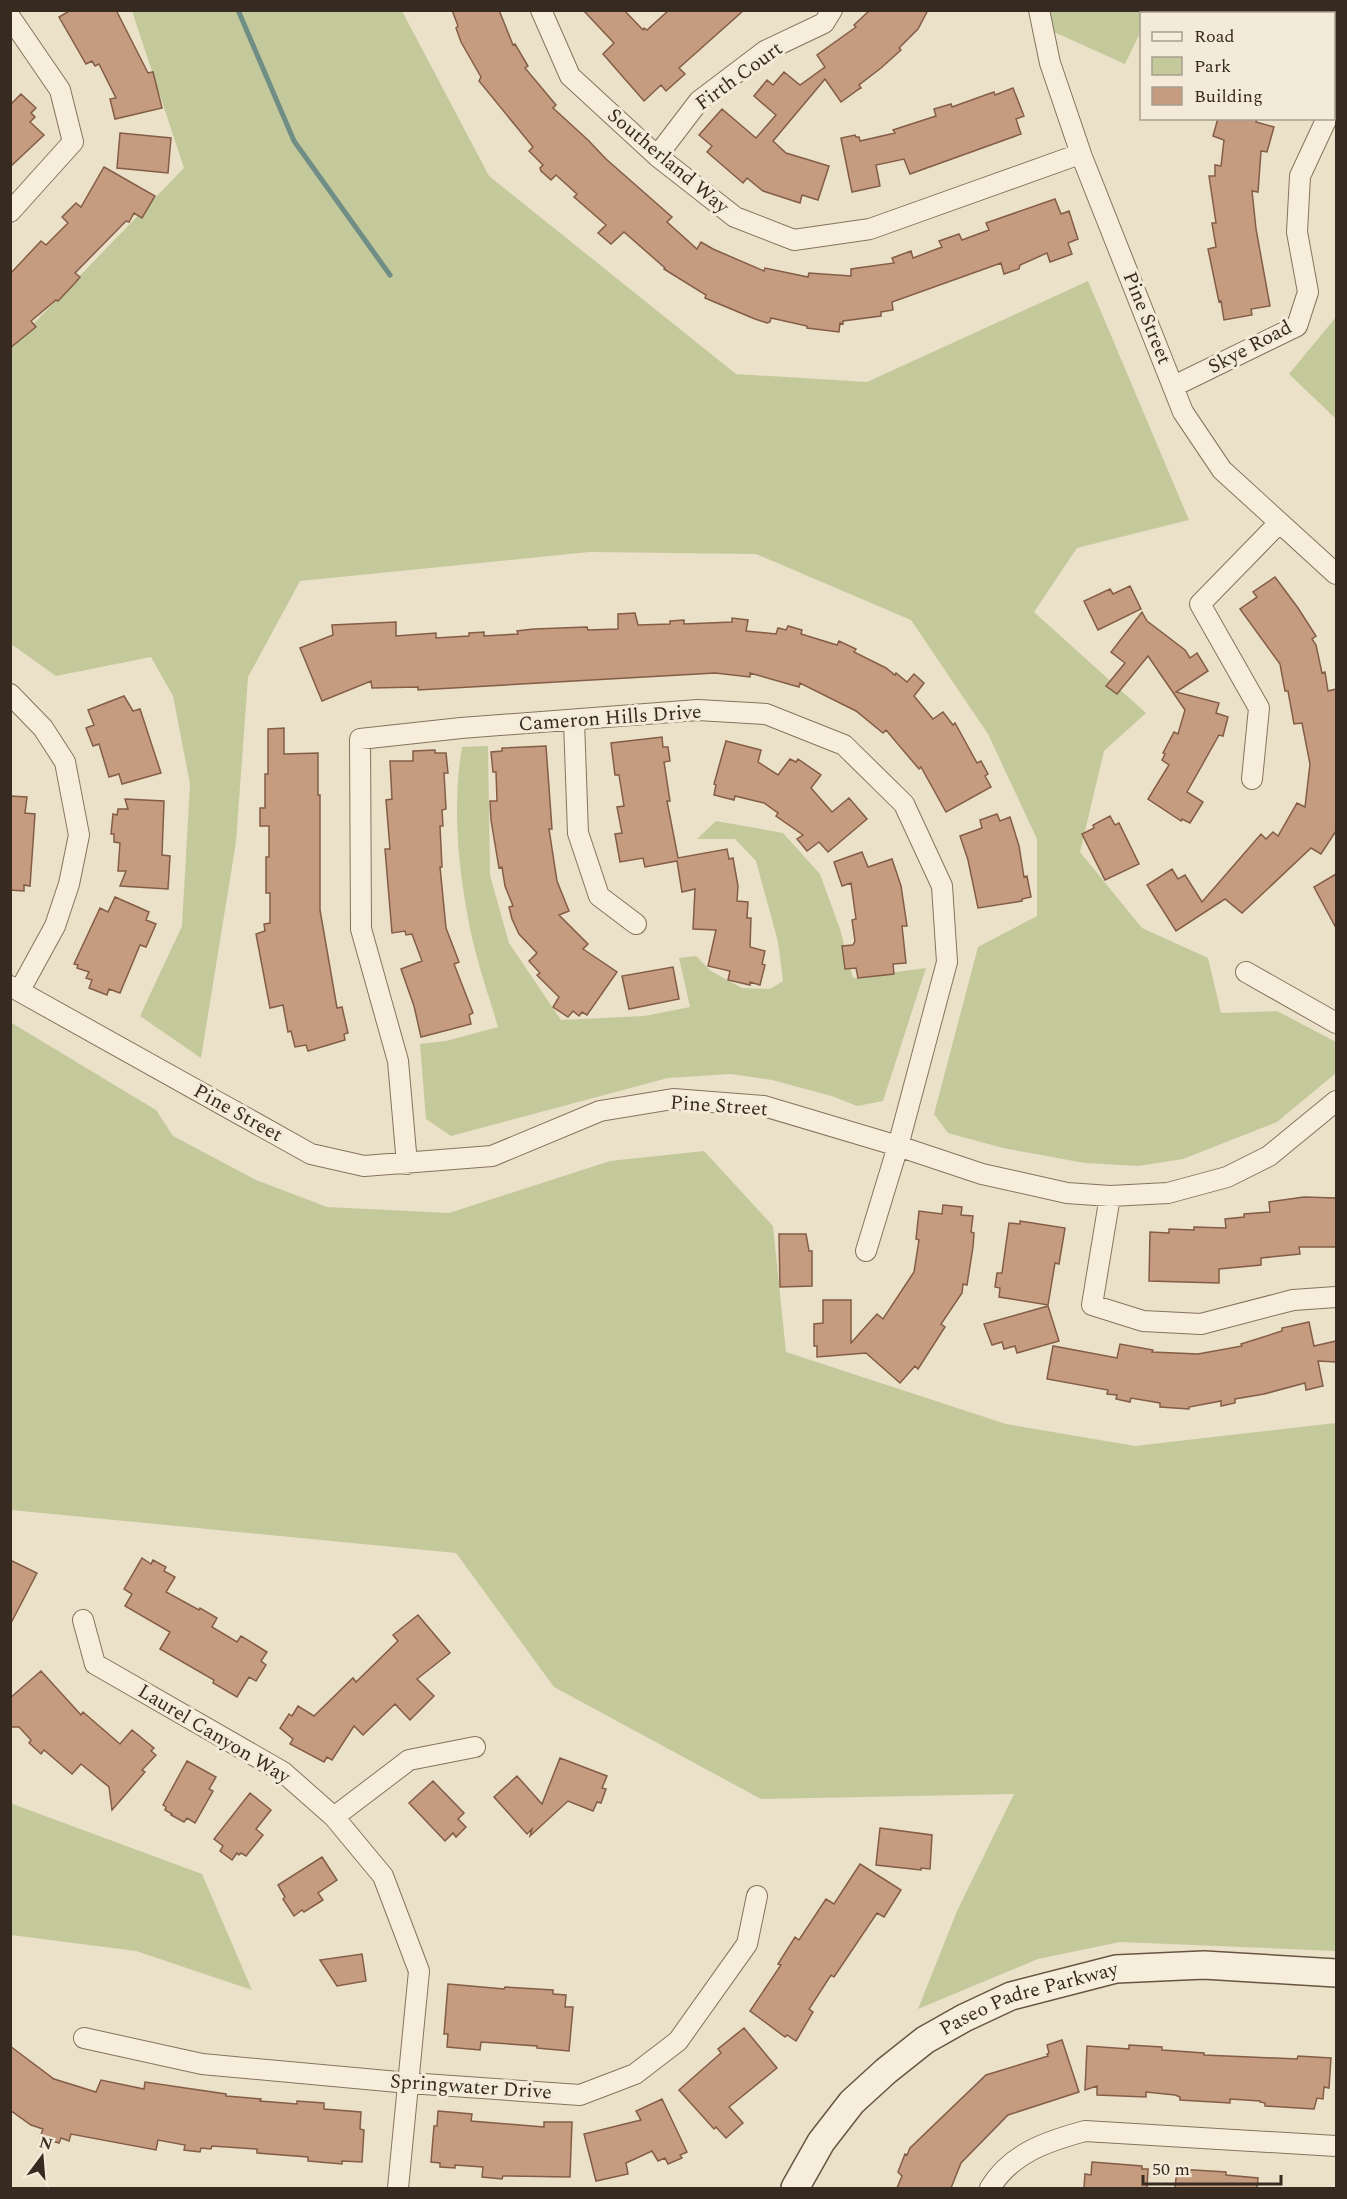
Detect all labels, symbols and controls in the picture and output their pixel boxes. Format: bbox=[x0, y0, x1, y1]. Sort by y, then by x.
legend bbox=[1140, 12, 1335, 120]
text: Road bbox=[1194, 23, 1235, 50]
street label: Firth Court bbox=[689, 34, 789, 118]
text: Park bbox=[1194, 53, 1231, 80]
text: Building bbox=[1194, 83, 1263, 110]
street label: Southerland Way bbox=[600, 101, 737, 222]
street label: Pine Street bbox=[1115, 267, 1179, 369]
street label: Skye Road bbox=[1203, 312, 1297, 382]
street label: Cameron Hills Drive bbox=[517, 697, 703, 739]
street label: Pine Street bbox=[188, 1076, 288, 1150]
street label: Pine Street bbox=[669, 1088, 769, 1124]
street label: Laurel Canyon Way bbox=[132, 1676, 297, 1792]
street label: Paseo Padre Parkway bbox=[934, 1954, 1123, 2044]
street label: Springwater Drive bbox=[389, 2066, 553, 2108]
north arrow bbox=[12, 2127, 72, 2187]
text: N bbox=[36, 2130, 55, 2157]
scale bar bbox=[1143, 2148, 1281, 2186]
text: 50 m bbox=[1152, 2156, 1190, 2183]

